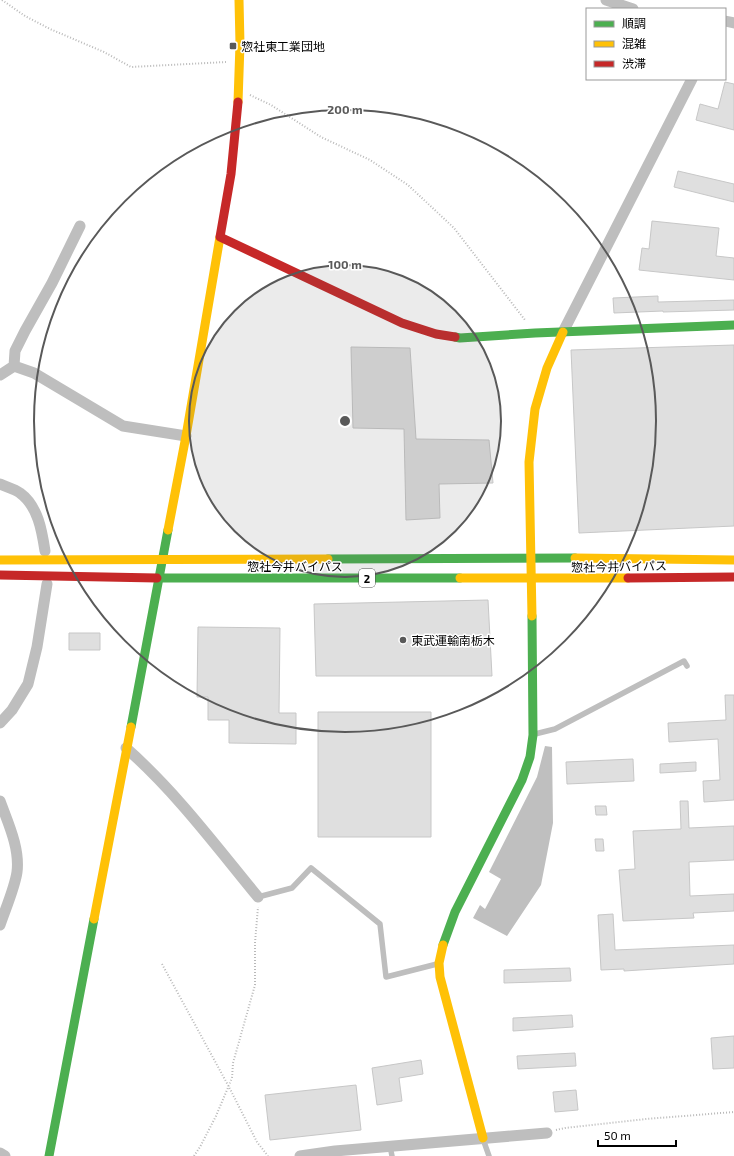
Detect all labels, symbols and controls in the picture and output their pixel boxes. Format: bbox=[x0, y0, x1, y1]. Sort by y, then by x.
legend bbox=[586, 8, 726, 80]
text: 順調 bbox=[622, 16, 646, 30]
text: 混雑 bbox=[622, 36, 646, 50]
place label: 惣社東工業団地 bbox=[241, 39, 325, 53]
marker: 惣社東工業団地 bbox=[228, 41, 238, 51]
text: 渋滞 bbox=[622, 56, 646, 70]
text: 200 m bbox=[327, 102, 363, 116]
text: 100 m bbox=[328, 257, 362, 271]
centre of rings bbox=[338, 414, 352, 428]
street label: 惣社今井バイパス bbox=[571, 558, 667, 574]
street label: 惣社今井バイパス bbox=[247, 559, 343, 573]
road number: 2 bbox=[359, 569, 375, 587]
place label: 東武運輸南栃木 bbox=[411, 633, 495, 647]
marker: 東武運輸南栃木 bbox=[398, 635, 408, 645]
scale bar bbox=[598, 1122, 676, 1148]
text: 50 m bbox=[604, 1128, 631, 1142]

